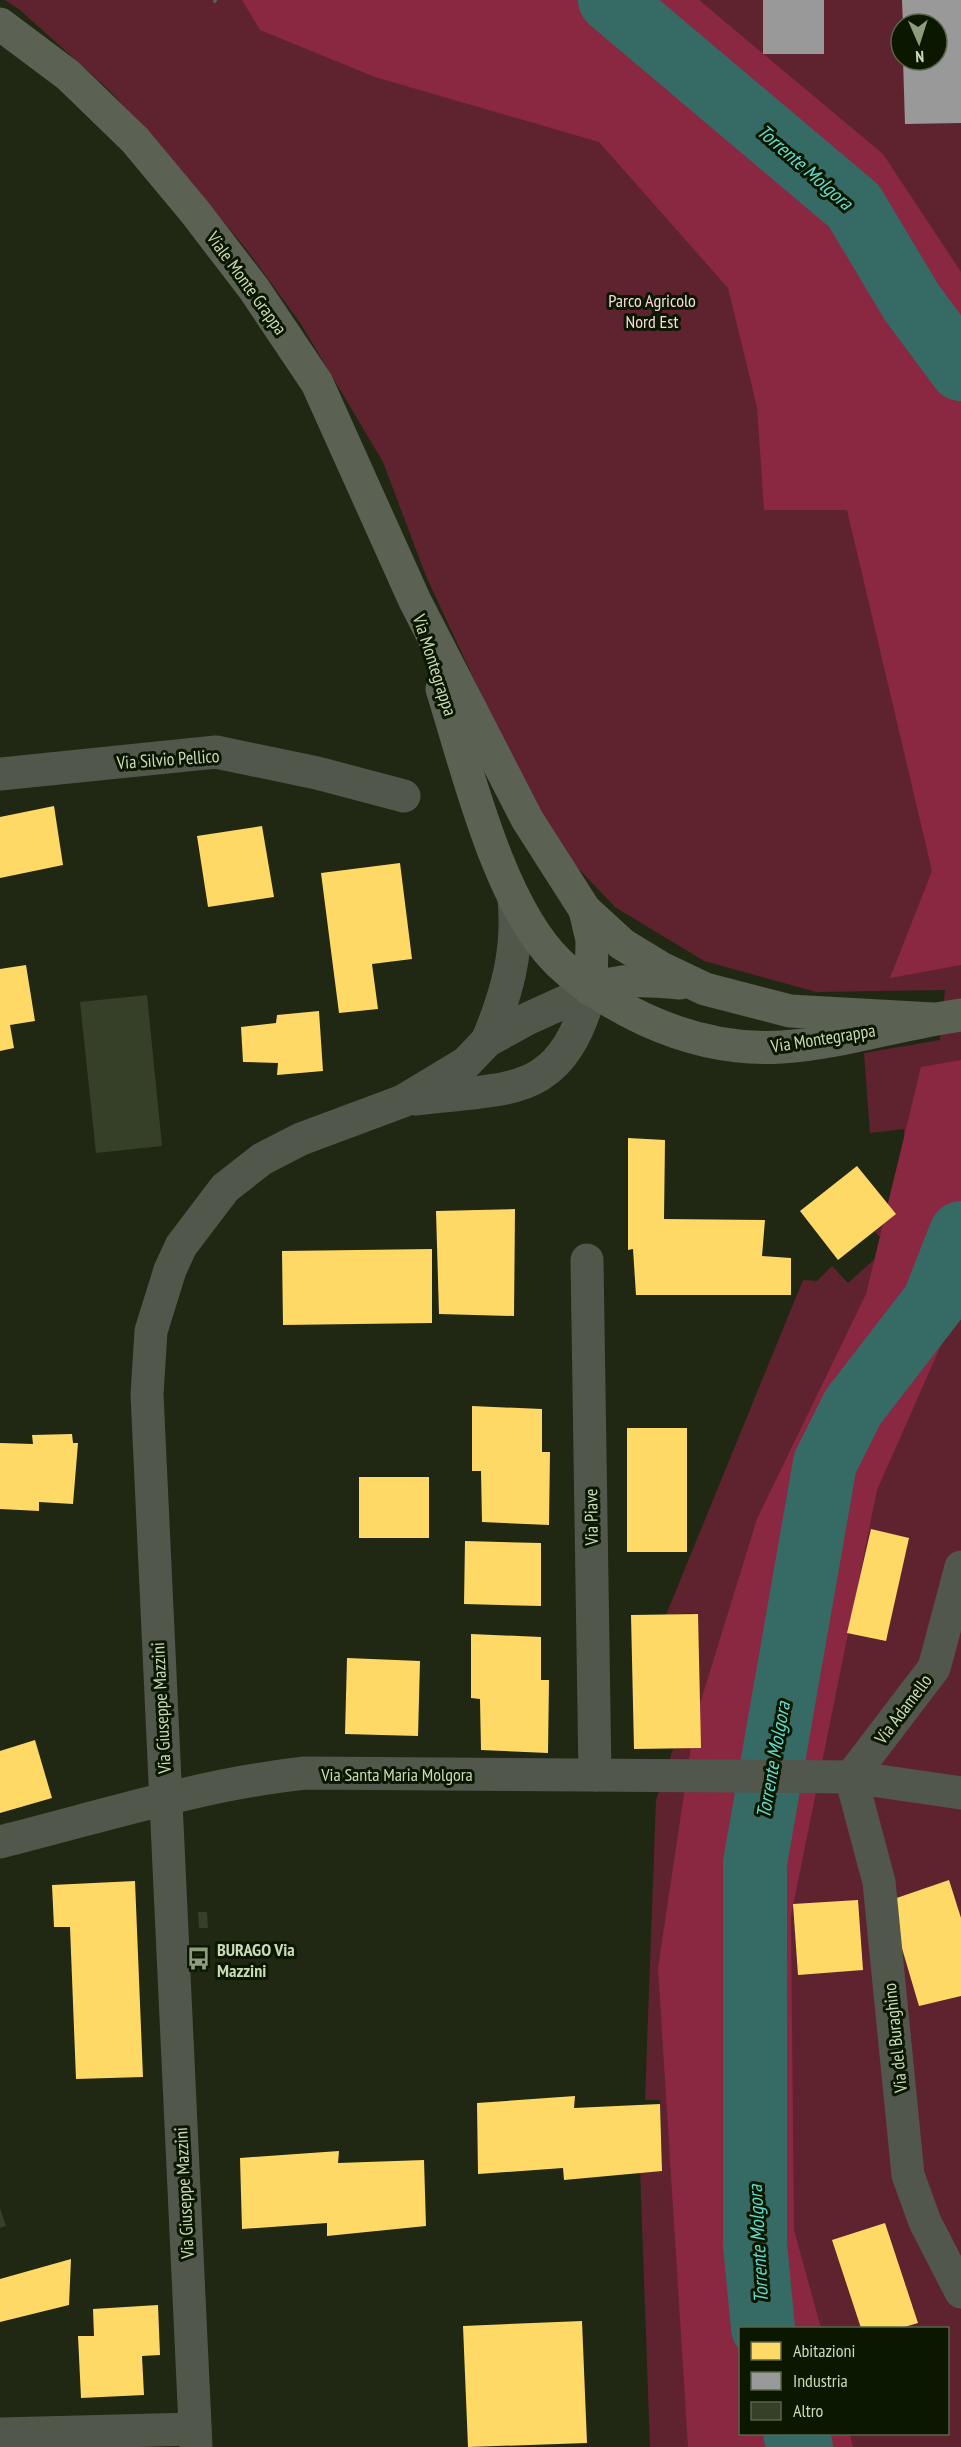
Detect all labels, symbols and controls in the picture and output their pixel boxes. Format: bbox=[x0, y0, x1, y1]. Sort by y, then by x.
north arrow bbox=[889, 12, 949, 72]
text: N bbox=[915, 47, 925, 67]
water label: Torrente Molgora bbox=[752, 118, 859, 216]
street label: Viale Monte Grappa bbox=[201, 226, 292, 339]
park label: Parco Agricolo Nord Est bbox=[608, 289, 696, 333]
street label: Via Montegrappa bbox=[407, 610, 462, 719]
street label: Via Silvio Pellico bbox=[115, 744, 220, 774]
street label: Via Montegrappa bbox=[768, 1018, 877, 1058]
street label: Via Piave bbox=[579, 1488, 603, 1547]
street label: Via Giuseppe Mazzini bbox=[146, 1642, 176, 1775]
street label: Via Adamello bbox=[869, 1669, 937, 1749]
water label: Torrente Molgora bbox=[750, 1699, 796, 1820]
street label: Via Santa Maria Molgora bbox=[320, 1763, 473, 1786]
place label: BURAGO Via Mazzini bbox=[217, 1938, 295, 1982]
bus stop icon: BURAGO Via Mazzini bbox=[186, 1946, 212, 1972]
street label: Via del Buraghino bbox=[878, 1982, 912, 2095]
street label: Via Giuseppe Mazzini bbox=[169, 2127, 199, 2260]
water label: Torrente Molgora bbox=[742, 2183, 774, 2304]
legend bbox=[739, 2327, 949, 2435]
text: Abitazioni bbox=[793, 2339, 855, 2362]
text: Industria bbox=[793, 2369, 848, 2392]
text: Altro bbox=[793, 2399, 824, 2422]

